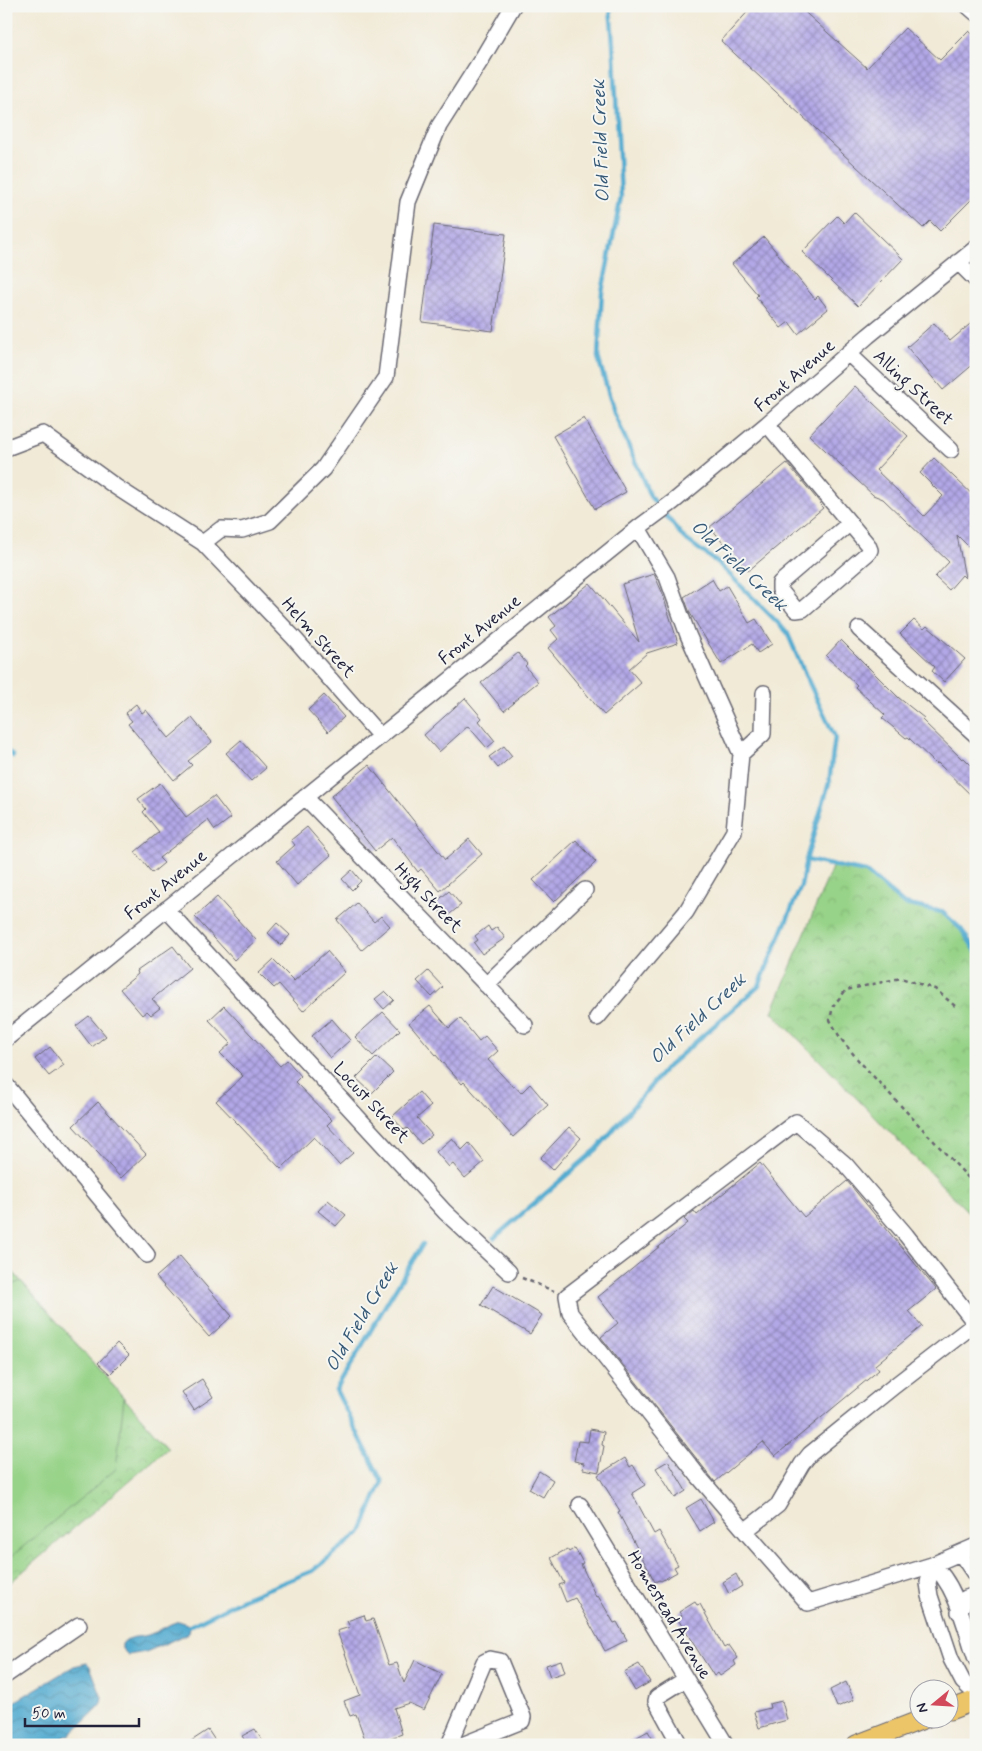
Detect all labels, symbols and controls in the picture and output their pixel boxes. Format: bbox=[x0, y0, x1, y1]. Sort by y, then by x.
water label: Old Field Creek bbox=[586, 78, 616, 203]
street label: Front Avenue bbox=[749, 334, 841, 418]
street label: Alling Street bbox=[866, 345, 958, 433]
water label: Old Field Creek bbox=[685, 515, 794, 618]
street label: Front Avenue bbox=[434, 589, 526, 671]
street label: Helm Street bbox=[275, 593, 361, 684]
street label: Front Avenue bbox=[120, 844, 212, 926]
street label: High Street bbox=[387, 858, 468, 940]
water label: Old Field Creek bbox=[644, 967, 753, 1070]
street label: Locust Street bbox=[327, 1057, 415, 1149]
water label: Old Field Creek bbox=[320, 1257, 405, 1376]
street label: Homestead Avenue bbox=[621, 1546, 717, 1684]
north arrow bbox=[910, 1678, 960, 1728]
scale bar bbox=[25, 1696, 139, 1728]
text: N bbox=[913, 1700, 933, 1715]
text: 50 m bbox=[32, 1704, 66, 1724]

